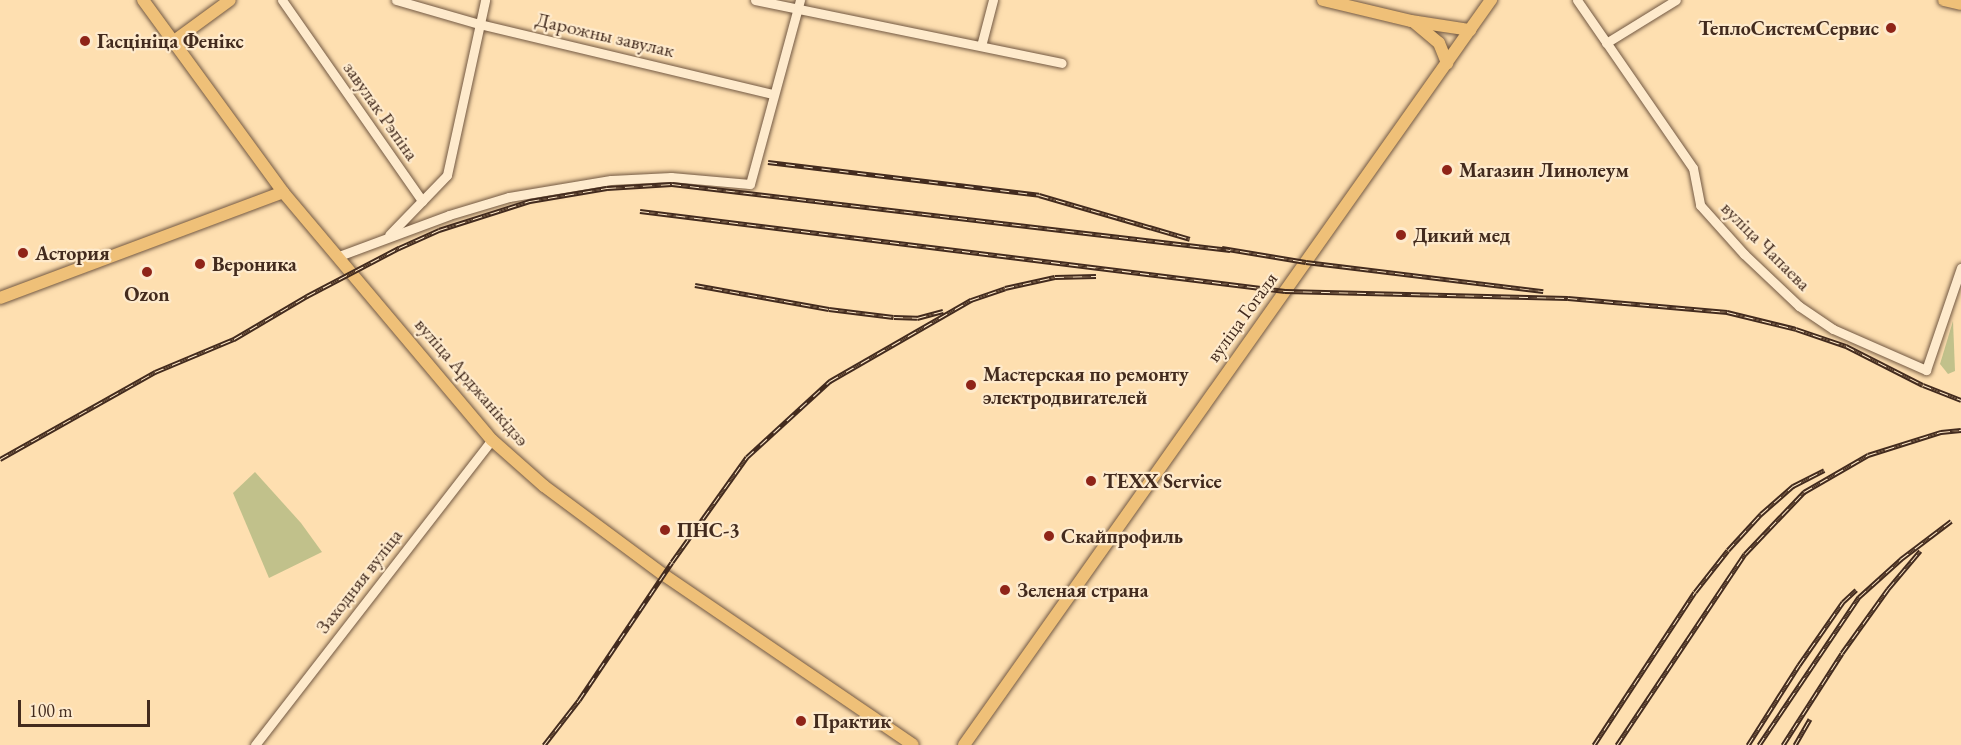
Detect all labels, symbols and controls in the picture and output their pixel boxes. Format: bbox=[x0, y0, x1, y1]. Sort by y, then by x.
street label: Дарожны завулак bbox=[533, 7, 677, 63]
place label: ТеплоСистемСервис bbox=[1698, 16, 1879, 40]
marker: ТеплоСистемСервис bbox=[1884, 21, 1898, 35]
place label: Гасцініца Фенікс bbox=[97, 29, 244, 53]
marker: Гасцініца Фенікс bbox=[78, 34, 92, 48]
street label: завулак Рэпіна bbox=[338, 57, 424, 165]
place label: Магазин Линолеум bbox=[1459, 158, 1629, 182]
marker: Магазин Линолеум bbox=[1440, 163, 1454, 177]
street label: вуліца Чапаева bbox=[1716, 196, 1816, 296]
place label: Дикий мед bbox=[1413, 223, 1510, 247]
marker: Дикий мед bbox=[1394, 228, 1408, 242]
place label: Астория bbox=[35, 241, 110, 265]
marker: Астория bbox=[16, 246, 30, 260]
place label: Вероника bbox=[212, 252, 297, 276]
marker: Вероника bbox=[193, 257, 207, 271]
marker: Ozon bbox=[140, 265, 154, 279]
street label: вуліца Гогаля bbox=[1201, 267, 1283, 367]
place label: Ozon bbox=[124, 282, 170, 306]
street label: вуліца Арджанікідзэ bbox=[410, 313, 534, 451]
place label: Мастерская по ремонту электродвигателей bbox=[983, 362, 1189, 409]
marker: Мастерская по ремонту электродвигателей bbox=[964, 378, 978, 392]
place label: TEXX Service bbox=[1103, 469, 1222, 493]
marker: TEXX Service bbox=[1084, 474, 1098, 488]
place label: ПНС-3 bbox=[677, 518, 740, 542]
marker: ПНС-3 bbox=[658, 523, 672, 537]
street label: Заходняя вуліца bbox=[311, 524, 407, 638]
place label: Скайпрофиль bbox=[1061, 524, 1183, 548]
marker: Скайпрофиль bbox=[1042, 529, 1056, 543]
place label: Зеленая страна bbox=[1017, 578, 1148, 602]
marker: Зеленая страна bbox=[998, 583, 1012, 597]
scale bar bbox=[21, 688, 153, 726]
text: 100 m bbox=[29, 699, 73, 722]
place label: Практик bbox=[813, 709, 891, 733]
marker: Практик bbox=[794, 714, 808, 728]

